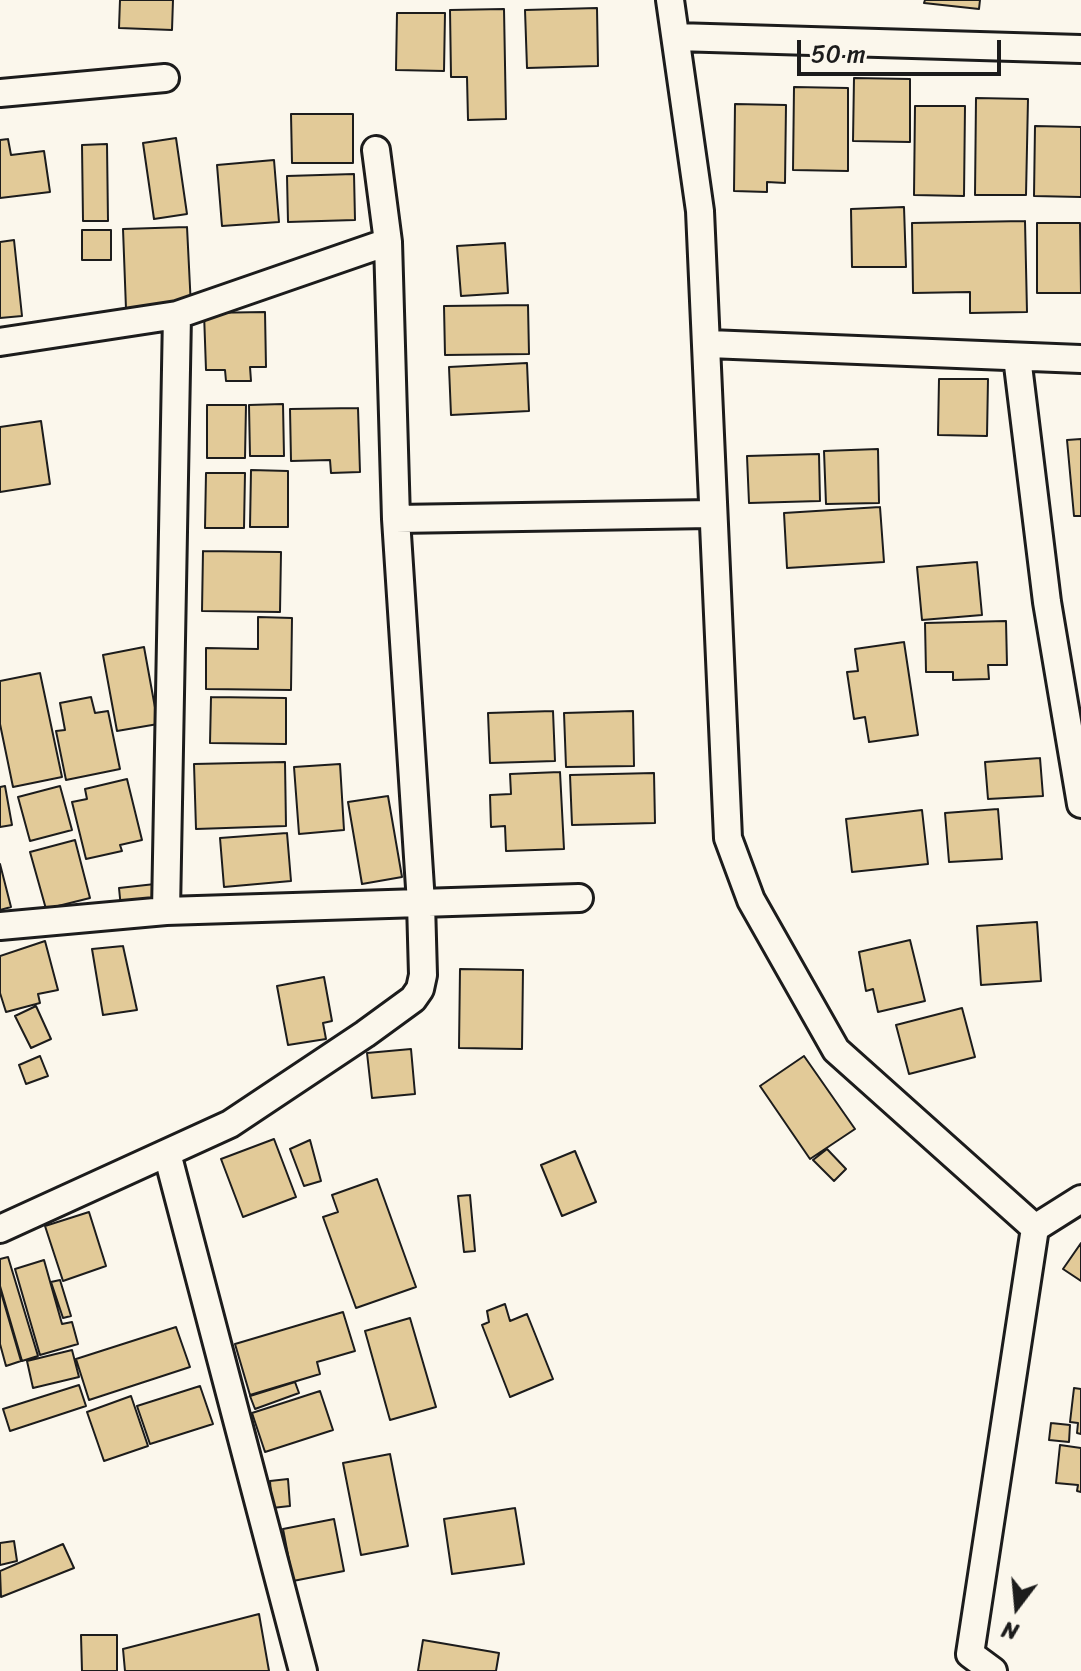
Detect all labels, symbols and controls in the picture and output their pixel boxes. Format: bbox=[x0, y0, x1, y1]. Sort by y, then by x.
scale bar bbox=[801, 24, 1005, 74]
text: 50 m bbox=[811, 33, 866, 75]
north arrow bbox=[977, 1567, 1057, 1647]
text: N bbox=[998, 1610, 1023, 1651]

